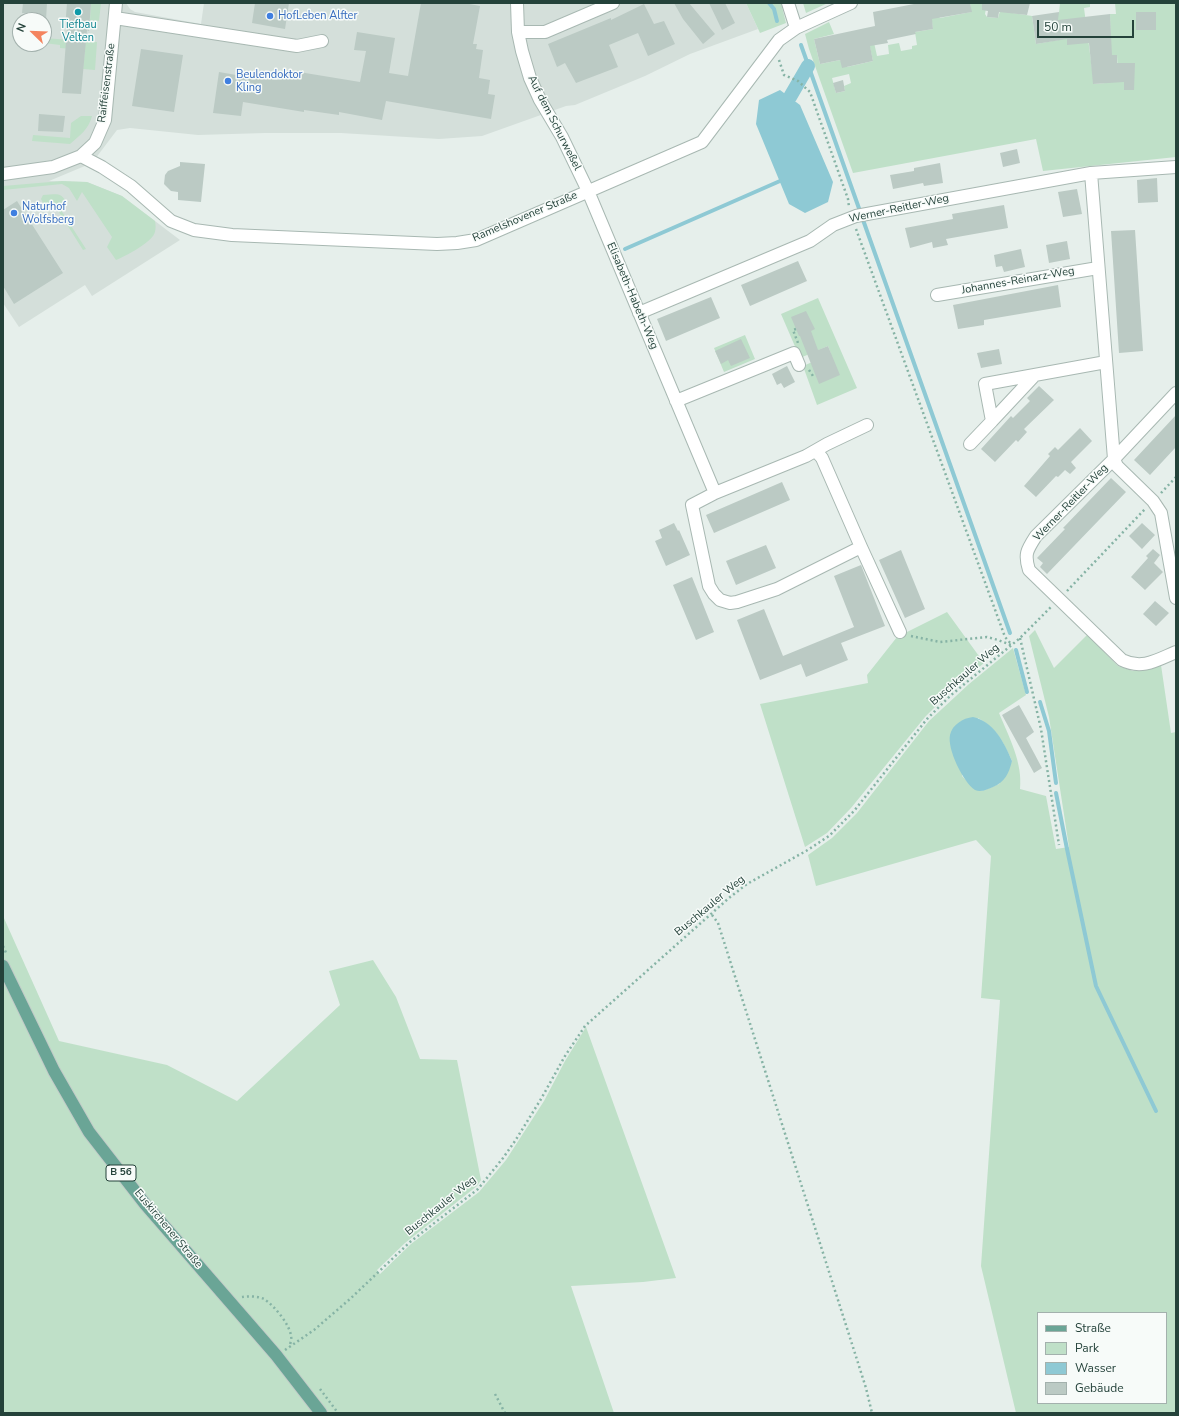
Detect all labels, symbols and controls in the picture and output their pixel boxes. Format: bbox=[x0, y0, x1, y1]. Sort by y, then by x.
marker: Tiefbau Velten bbox=[73, 7, 83, 17]
place label: HofLeben Alfter bbox=[278, 9, 357, 23]
marker: HofLeben Alfter bbox=[265, 11, 275, 21]
north arrow bbox=[12, 12, 52, 52]
scale bar bbox=[1039, 12, 1136, 38]
place label: Tiefbau Velten bbox=[59, 18, 97, 44]
text: 50 m bbox=[1044, 19, 1072, 35]
text: N bbox=[13, 21, 30, 34]
street label: Raiffeisenstraße bbox=[96, 43, 118, 123]
place label: Beulendoktor Kling bbox=[236, 68, 303, 94]
street label: Auf dem Schurweßel bbox=[524, 73, 584, 173]
marker: Beulendoktor Kling bbox=[223, 76, 233, 86]
street label: Ramelshovener Straße bbox=[471, 189, 579, 245]
street label: Werner-Reitler-Weg bbox=[848, 192, 950, 226]
place label: Naturhof Wolfsberg bbox=[22, 200, 74, 226]
marker: Naturhof Wolfsberg bbox=[9, 208, 19, 218]
street label: Elisabeth-Habeth-Weg bbox=[603, 241, 661, 351]
street label: Johannes-Reinarz-Weg bbox=[961, 265, 1075, 297]
street label: Werner-Reitler-Weg bbox=[1031, 462, 1111, 544]
street label: Buschkauler Weg bbox=[928, 641, 1002, 709]
street label: Buschkauler Weg bbox=[672, 873, 748, 939]
road number: B 56 bbox=[106, 1165, 136, 1181]
street label: Buschkauler Weg bbox=[403, 1173, 479, 1239]
street label: Euskirchener Straße bbox=[131, 1187, 205, 1271]
legend bbox=[1037, 1312, 1167, 1404]
text: Straße bbox=[1075, 1320, 1111, 1336]
text: Park bbox=[1075, 1340, 1099, 1356]
text: Wasser bbox=[1075, 1360, 1116, 1376]
text: Gebäude bbox=[1075, 1380, 1124, 1396]

